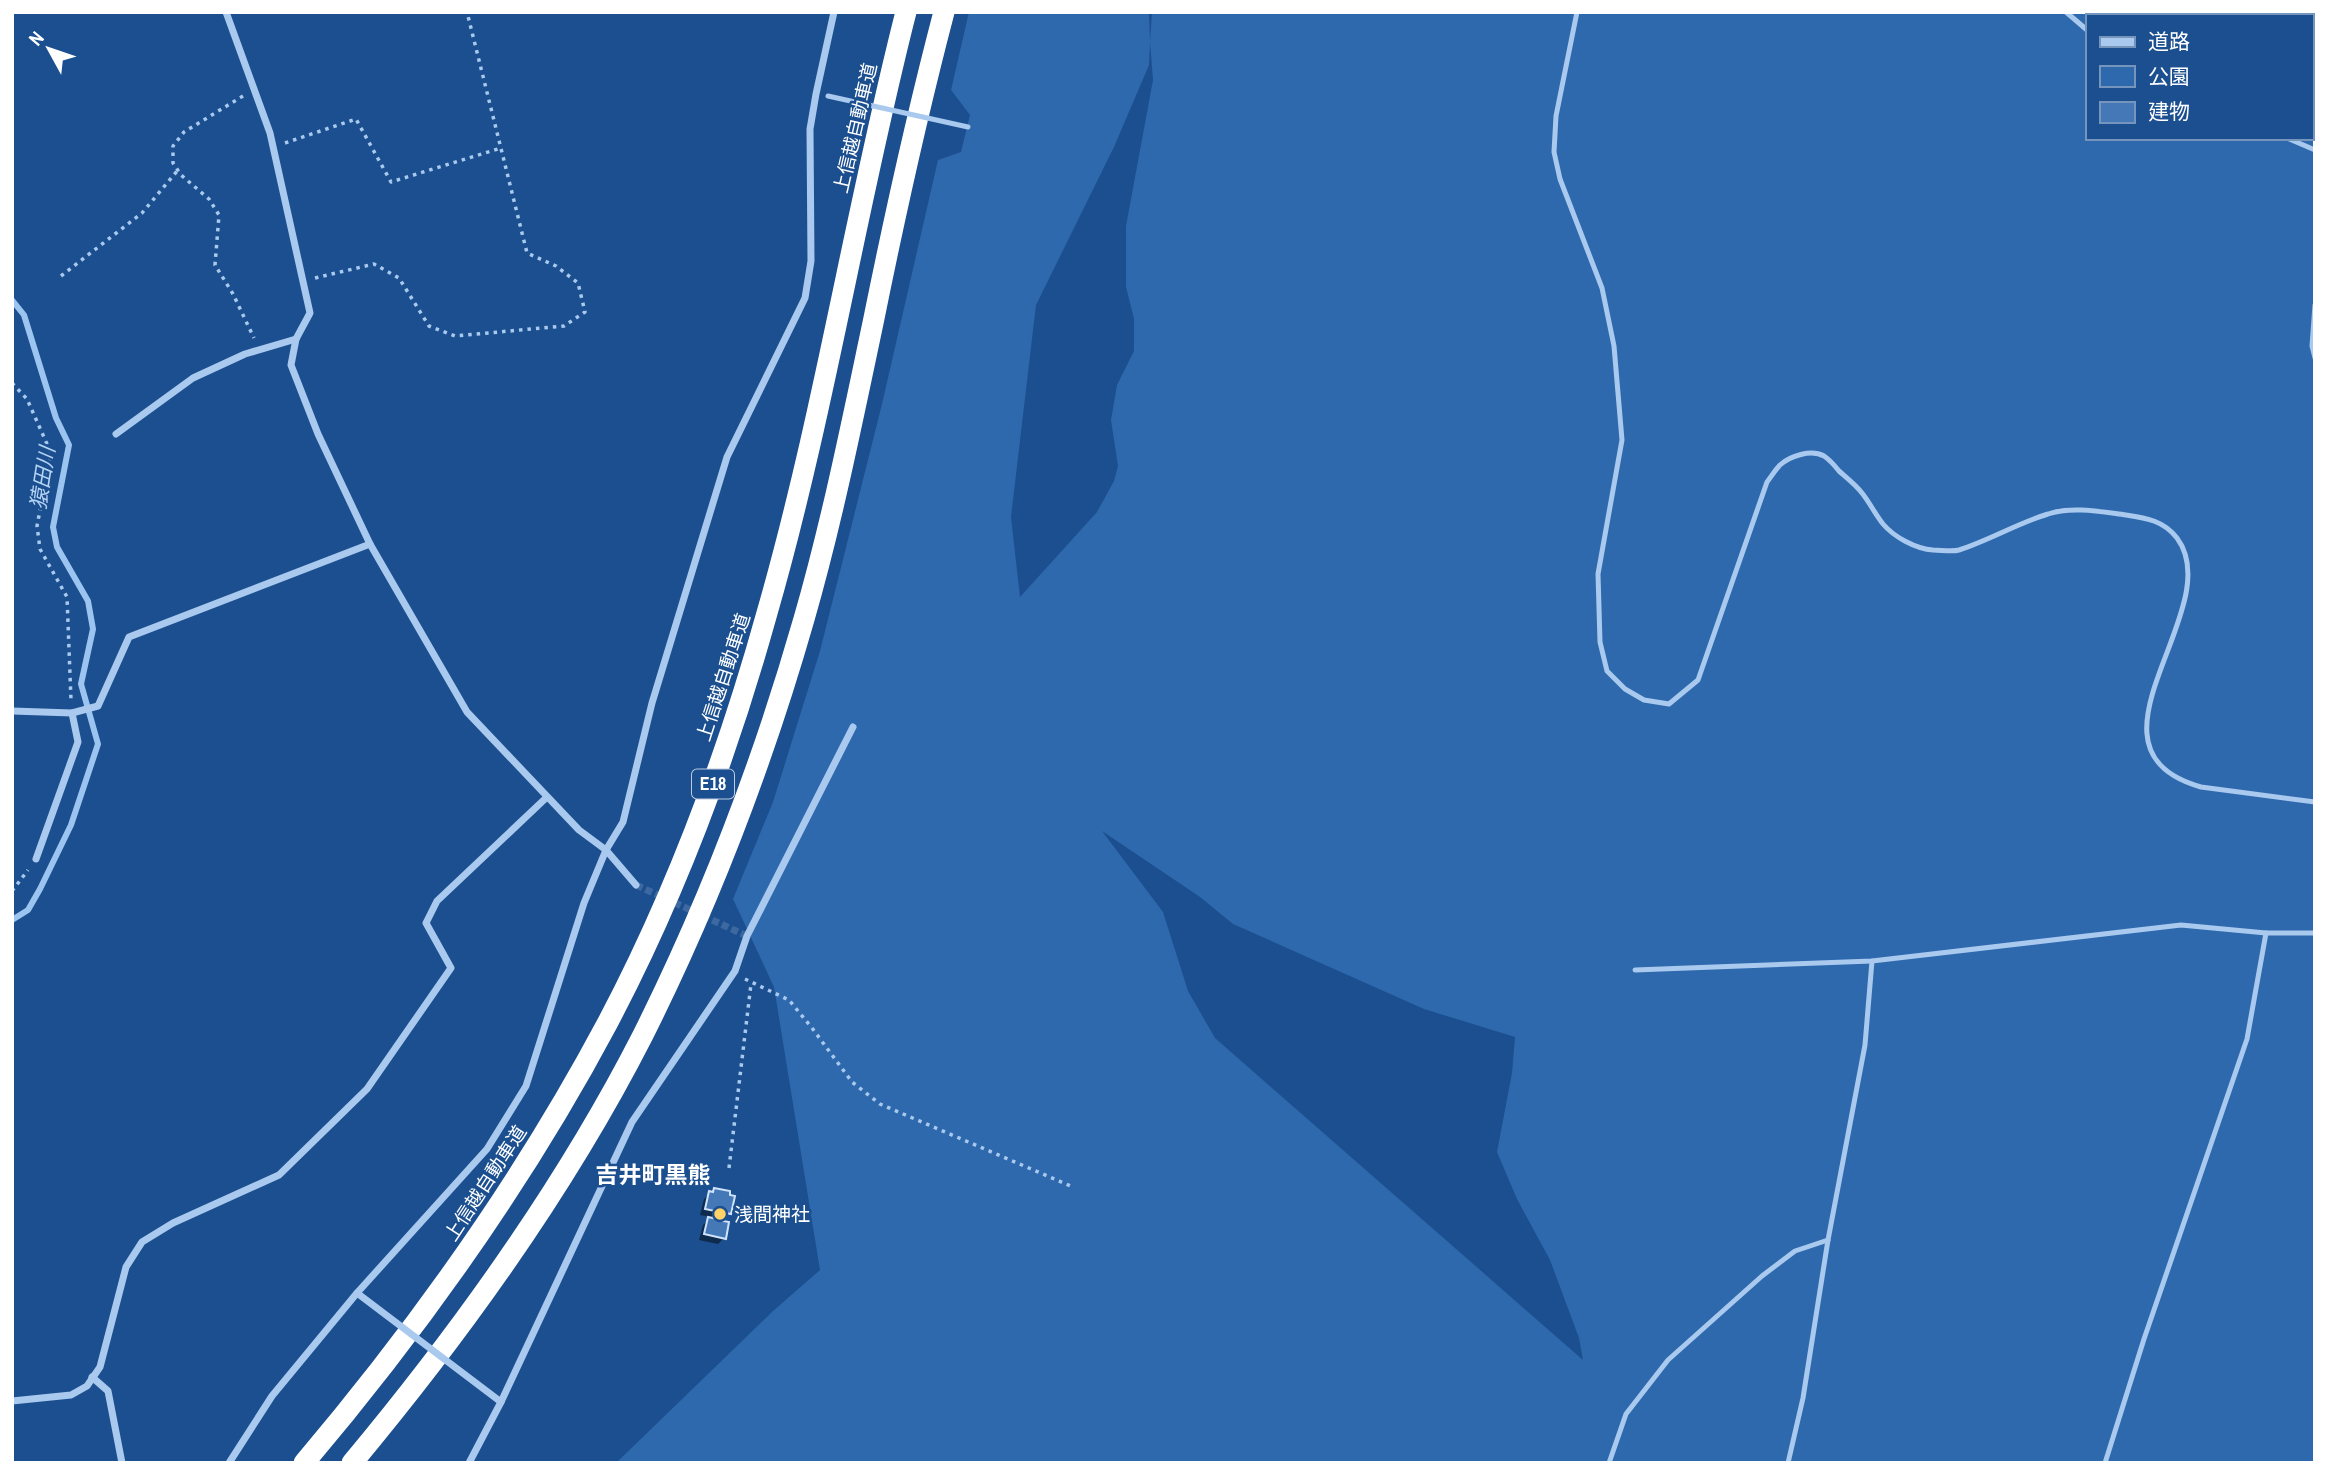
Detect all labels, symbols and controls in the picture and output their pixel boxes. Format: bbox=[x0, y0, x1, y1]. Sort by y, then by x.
north arrow bbox=[14, 14, 84, 84]
legend bbox=[2086, 14, 2313, 140]
text: N bbox=[22, 25, 50, 51]
text: 道路 bbox=[2148, 27, 2190, 56]
street label: 上信越自動車道 bbox=[827, 60, 883, 196]
text: 公園 bbox=[2148, 62, 2190, 91]
text: 建物 bbox=[2148, 97, 2190, 126]
water label: 猿田川 bbox=[23, 443, 62, 511]
street label: 上信越自動車道 bbox=[690, 610, 756, 744]
road number: E18 bbox=[692, 770, 734, 798]
street label: 上信越自動車道 bbox=[438, 1120, 532, 1246]
district label: 吉井町黒熊 bbox=[596, 1159, 711, 1190]
place label: 浅間神社 bbox=[734, 1201, 810, 1227]
marker: 浅間神社 bbox=[712, 1206, 728, 1222]

